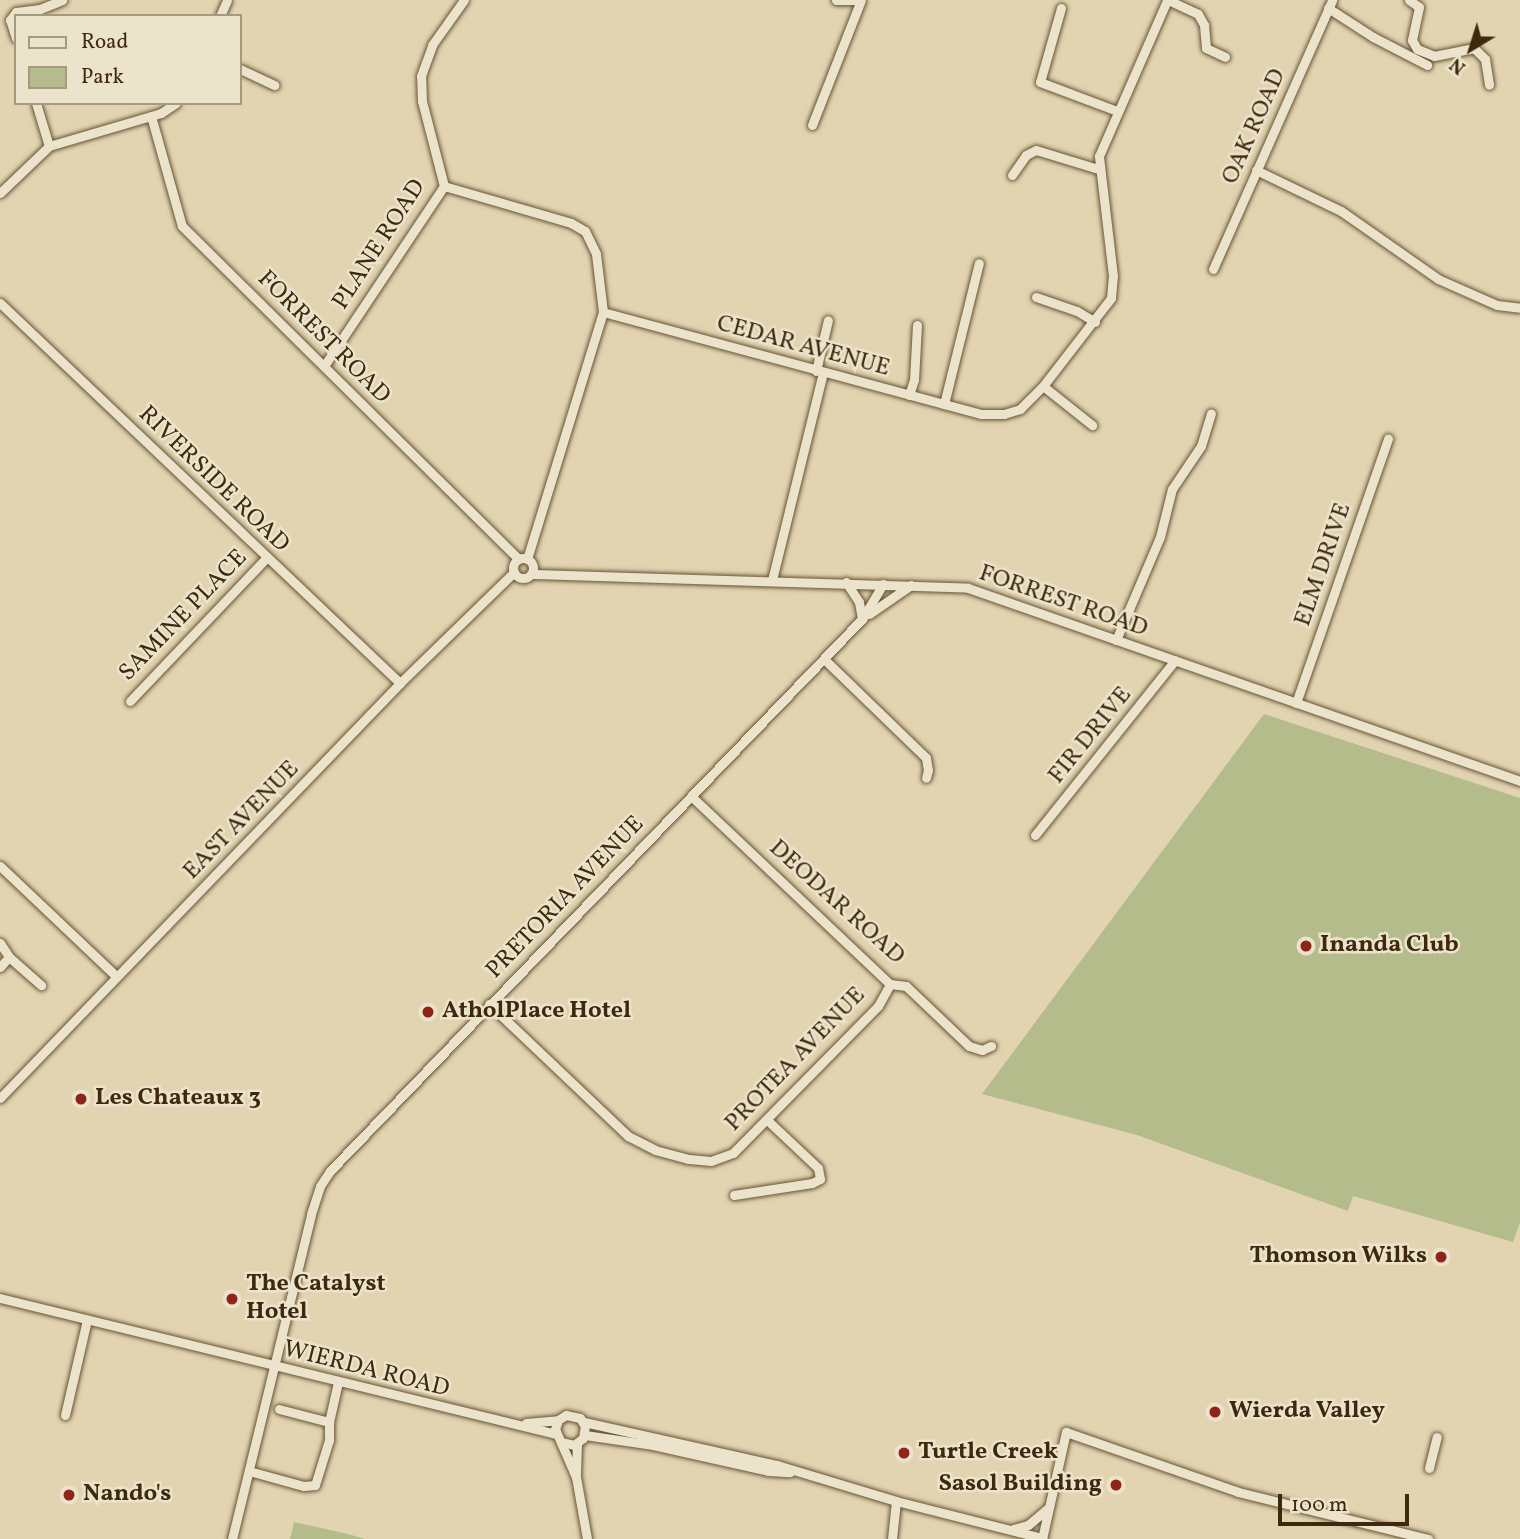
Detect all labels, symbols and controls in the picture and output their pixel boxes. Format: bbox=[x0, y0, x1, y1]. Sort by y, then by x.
legend bbox=[14, 14, 242, 105]
north arrow bbox=[1436, 14, 1506, 84]
text: Road bbox=[81, 28, 128, 57]
text: N bbox=[1445, 51, 1472, 80]
text: Park bbox=[81, 63, 124, 92]
street label: OAK ROAD bbox=[1217, 65, 1293, 189]
street label: PLANE ROAD bbox=[327, 175, 433, 315]
street label: FORREST ROAD bbox=[250, 265, 396, 411]
street label: CEDAR AVENUE bbox=[713, 310, 893, 384]
street label: RIVERSIDE ROAD bbox=[132, 401, 294, 559]
street label: ELM DRIVE bbox=[1289, 500, 1359, 630]
street label: SAMINE PLACE bbox=[114, 544, 254, 688]
street label: FORREST ROAD bbox=[974, 560, 1152, 644]
street label: FIR DRIVE bbox=[1043, 682, 1139, 790]
street label: EAST AVENUE bbox=[178, 755, 306, 887]
street label: PRETORIA AVENUE bbox=[481, 811, 651, 985]
street label: DEODAR ROAD bbox=[762, 835, 910, 971]
place label: Inanda Club bbox=[1320, 932, 1459, 960]
marker: Inanda Club bbox=[1298, 938, 1314, 954]
street label: PROTEA AVENUE bbox=[720, 982, 872, 1138]
place label: AtholPlace Hotel bbox=[442, 998, 631, 1026]
marker: AtholPlace Hotel bbox=[420, 1004, 436, 1020]
place label: Les Chateaux 3 bbox=[95, 1085, 261, 1113]
marker: Les Chateaux 3 bbox=[73, 1091, 89, 1107]
place label: Thomson Wilks bbox=[1249, 1243, 1427, 1271]
marker: Thomson Wilks bbox=[1433, 1249, 1449, 1265]
place label: The Catalyst Hotel bbox=[246, 1271, 385, 1327]
marker: The Catalyst Hotel bbox=[224, 1291, 240, 1307]
street label: WIERDA ROAD bbox=[280, 1335, 452, 1405]
place label: Wierda Valley bbox=[1229, 1398, 1386, 1426]
marker: Wierda Valley bbox=[1207, 1404, 1223, 1420]
place label: Turtle Creek bbox=[918, 1439, 1058, 1467]
marker: Turtle Creek bbox=[896, 1445, 912, 1461]
place label: Sasol Building bbox=[938, 1471, 1102, 1499]
marker: Sasol Building bbox=[1108, 1477, 1124, 1493]
scale bar bbox=[1282, 1480, 1413, 1524]
place label: Nando's bbox=[83, 1481, 171, 1509]
marker: Nando's bbox=[61, 1487, 77, 1503]
text: 100 m bbox=[1291, 1491, 1348, 1520]

